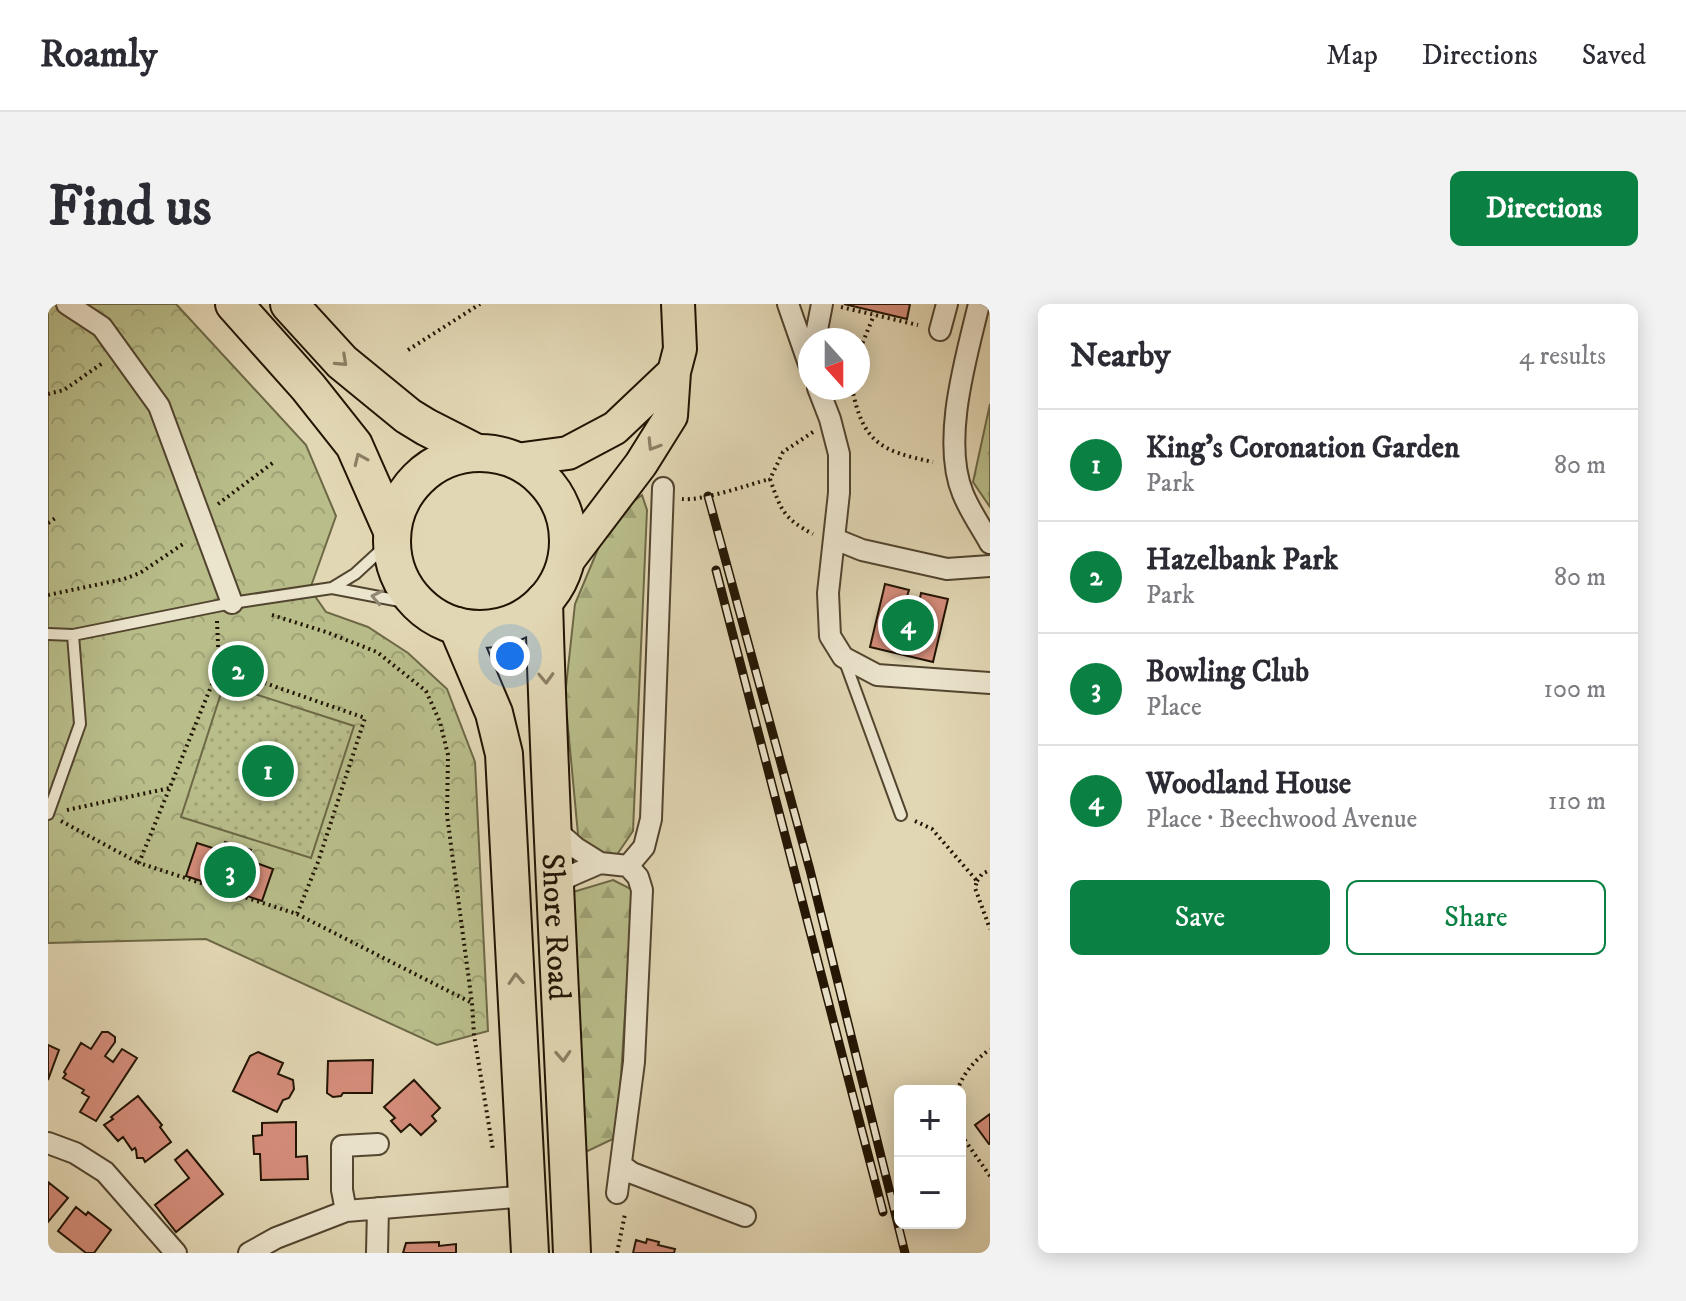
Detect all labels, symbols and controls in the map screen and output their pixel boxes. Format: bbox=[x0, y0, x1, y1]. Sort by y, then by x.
text: Roamly bbox=[40, 31, 157, 79]
text: Map bbox=[1326, 38, 1378, 73]
text: Directions bbox=[1422, 38, 1538, 73]
text: Saved bbox=[1582, 38, 1646, 73]
button: Directions bbox=[1450, 171, 1638, 246]
text: Find us bbox=[48, 173, 212, 243]
north arrow bbox=[798, 328, 870, 400]
text: Nearby bbox=[1070, 335, 1171, 377]
text: 4 results bbox=[1519, 340, 1606, 373]
one-way arrow bbox=[333, 351, 347, 366]
text: King's Coronation Garden bbox=[1146, 430, 1460, 467]
one-way arrow bbox=[647, 436, 663, 451]
text: 1 bbox=[1091, 449, 1101, 482]
text: 80 m bbox=[1554, 449, 1606, 482]
one-way arrow bbox=[354, 453, 370, 468]
text: Park bbox=[1146, 467, 1195, 500]
text: Hazelbank Park bbox=[1146, 542, 1338, 579]
text: 2 bbox=[1090, 561, 1102, 594]
text: 80 m bbox=[1554, 561, 1606, 594]
text: Park bbox=[1146, 579, 1195, 612]
one-way arrow bbox=[370, 589, 383, 606]
pin: 4 bbox=[882, 595, 934, 655]
your location bbox=[490, 636, 530, 676]
pin: 2 bbox=[212, 641, 264, 701]
text: Bowling Club bbox=[1146, 654, 1309, 691]
one-way arrow bbox=[537, 672, 555, 685]
text: 3 bbox=[1091, 673, 1101, 706]
text: 100 m bbox=[1543, 673, 1606, 706]
text: Place bbox=[1146, 691, 1202, 724]
pin: 1 bbox=[242, 741, 294, 801]
text: Woodland House bbox=[1146, 766, 1351, 803]
text: 4 bbox=[1089, 785, 1103, 818]
text: 110 m bbox=[1548, 785, 1606, 818]
text: Place · Beechwood Avenue bbox=[1146, 803, 1417, 836]
pin: 3 bbox=[204, 842, 256, 902]
street label: Shore Road bbox=[531, 852, 578, 1001]
button: Save bbox=[1070, 880, 1330, 955]
button: Share bbox=[1346, 880, 1606, 955]
one-way arrow bbox=[508, 972, 525, 985]
one-way arrow bbox=[554, 1050, 571, 1063]
map controls bbox=[894, 1085, 966, 1229]
button: + bbox=[894, 1085, 966, 1157]
button: − bbox=[894, 1157, 966, 1229]

